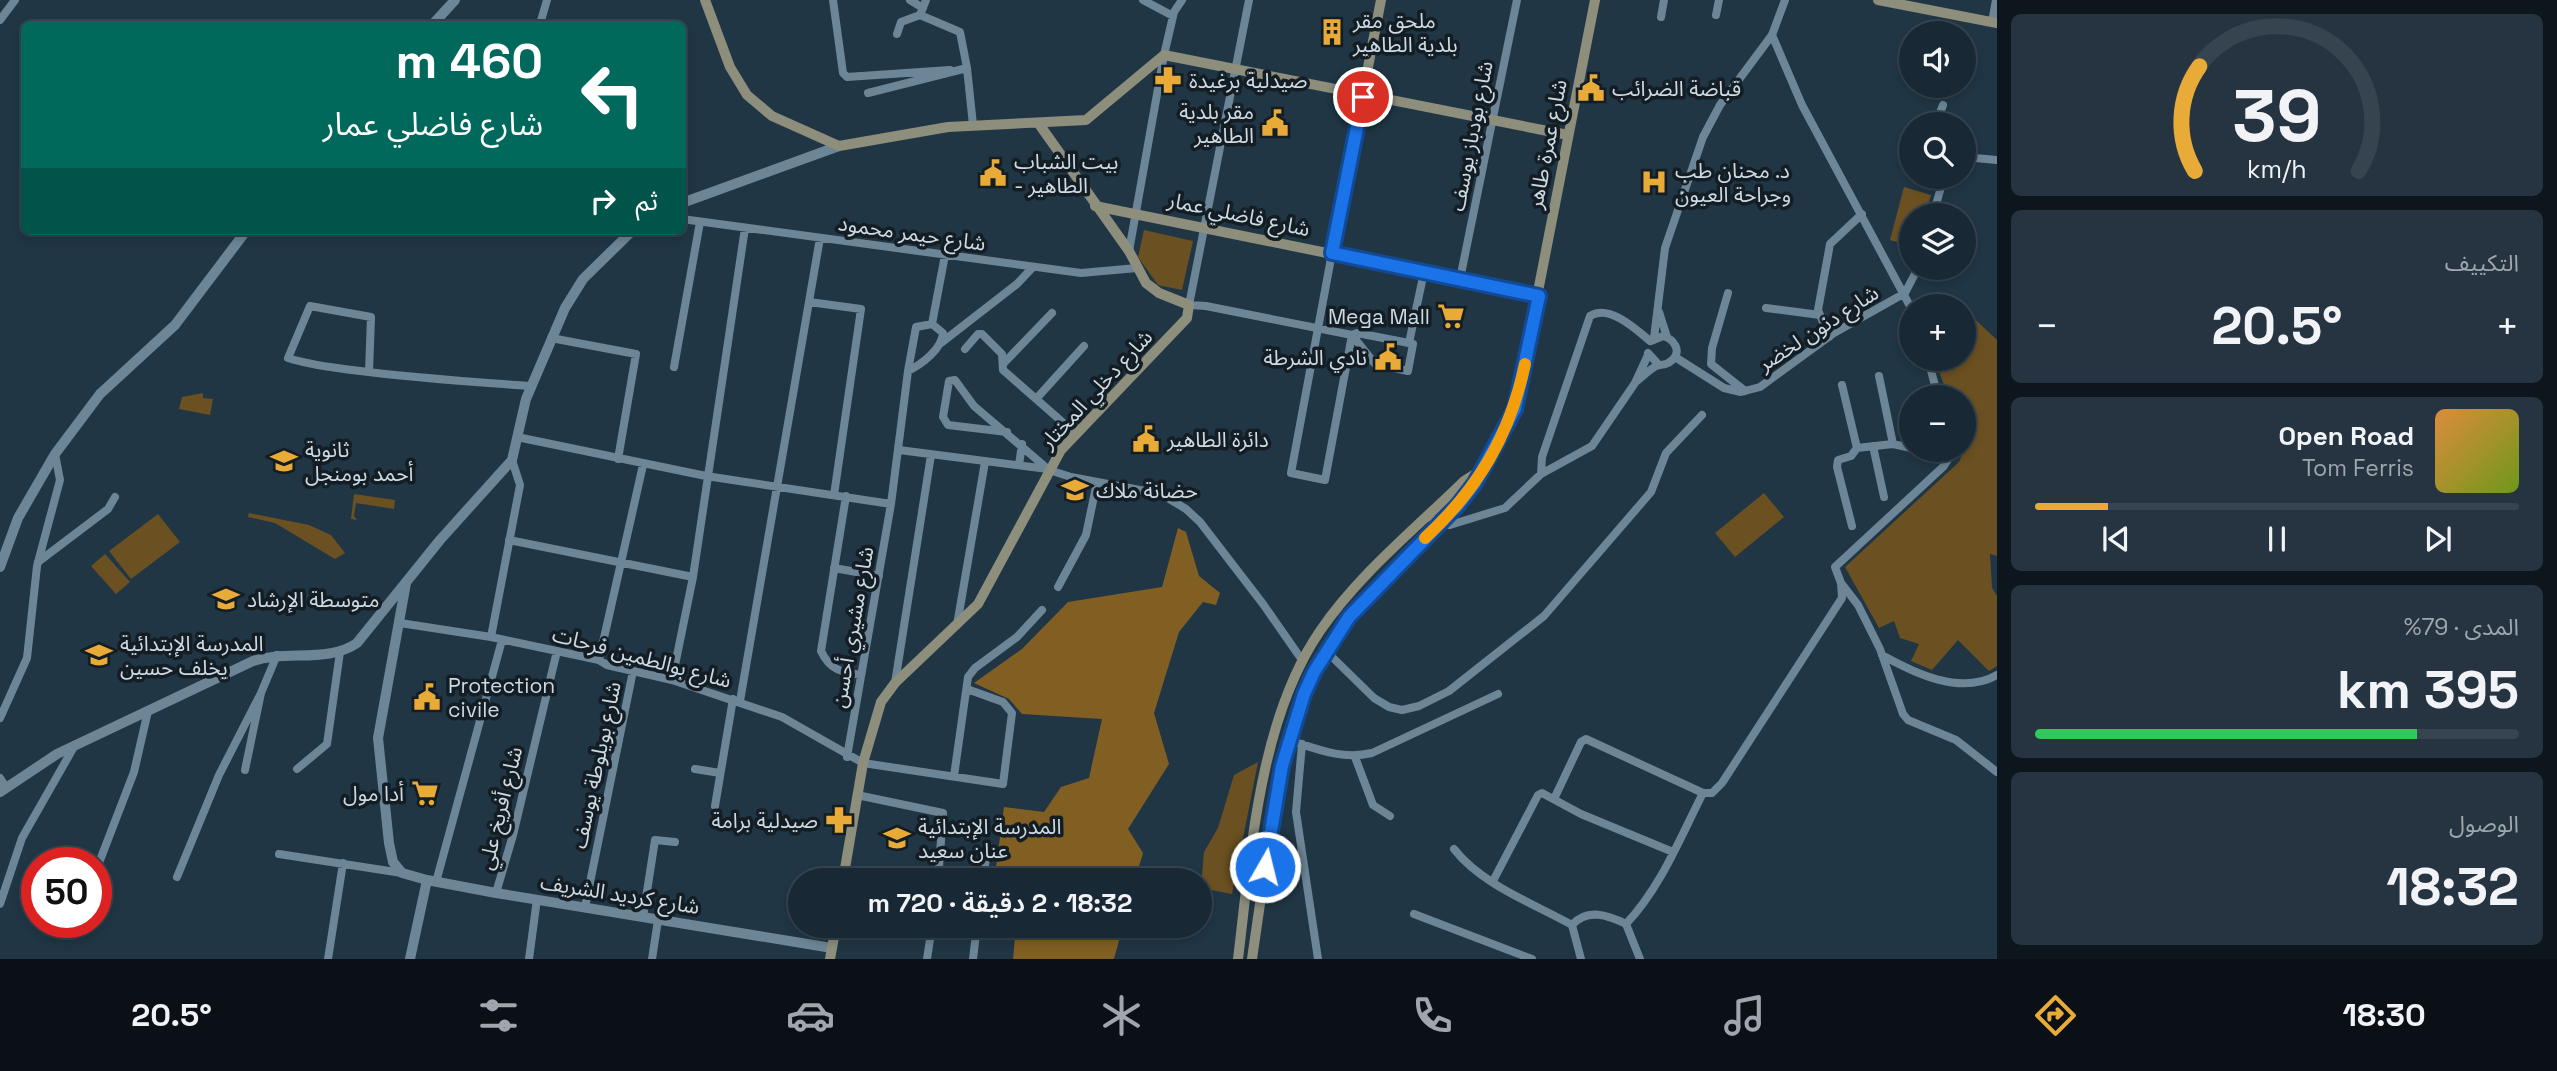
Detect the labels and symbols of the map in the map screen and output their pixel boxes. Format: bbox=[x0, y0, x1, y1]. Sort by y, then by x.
place label: ملحق مقر بلدية الطاهير bbox=[1352, 7, 1458, 58]
building icon: ملحق مقر بلدية الطاهير bbox=[1317, 17, 1347, 47]
street label: شارع بودباز يوسف bbox=[1443, 59, 1501, 214]
pharmacy icon: صيدلية برغيدة bbox=[1153, 65, 1183, 95]
place label: صيدلية برغيدة bbox=[1189, 67, 1307, 94]
pin bbox=[1333, 67, 1393, 127]
public building icon: قباضة الضرائب bbox=[1576, 73, 1606, 103]
place label: قباضة الضرائب bbox=[1612, 75, 1741, 102]
street label: شارع عمرة طاهر bbox=[1521, 77, 1575, 212]
place label: مقر بلدية الطاهير bbox=[1179, 98, 1254, 149]
public building icon: مقر بلدية الطاهير bbox=[1260, 108, 1290, 138]
place label: بيت الشباب - الطاهير bbox=[1014, 148, 1118, 199]
place label: د. محنان طب وجراحة العيون bbox=[1675, 157, 1791, 208]
public building icon: بيت الشباب - الطاهير bbox=[978, 158, 1008, 188]
hospital icon: د. محنان طب وجراحة العيون bbox=[1639, 167, 1669, 197]
street label: شارع فاضلي عمار bbox=[1164, 186, 1312, 245]
street label: شارع حيمر محمود bbox=[836, 209, 988, 259]
street label: شارع دنون لخضر bbox=[1752, 279, 1885, 379]
supermarket icon: Mega Mall bbox=[1436, 301, 1466, 331]
place label: Mega Mall bbox=[1328, 303, 1430, 330]
street label: شارع دخلي المختار bbox=[1033, 324, 1160, 457]
public building icon: نادي الشرطة bbox=[1373, 342, 1403, 372]
place label: نادي الشرطة bbox=[1263, 344, 1367, 373]
public building icon: دائرة الطاهير bbox=[1131, 424, 1161, 454]
place label: دائرة الطاهير bbox=[1166, 426, 1269, 453]
place label: ثانوية أحمد بومنجل bbox=[305, 436, 414, 487]
school or university icon: ثانوية أحمد بومنجل bbox=[269, 446, 299, 476]
school or university icon: حضانة ملاك bbox=[1060, 475, 1090, 505]
place label: حضانة ملاك bbox=[1096, 477, 1198, 504]
street label: شارع مشيري أحسن bbox=[825, 544, 882, 710]
school or university icon: متوسطة الإرشاد bbox=[211, 584, 241, 614]
place label: متوسطة الإرشاد bbox=[247, 586, 380, 613]
street label: شارع بوالطمين فرحات bbox=[549, 620, 734, 696]
place label: المدرسة الإبتدائية يخلف حسين bbox=[120, 630, 263, 681]
school or university icon: المدرسة الإبتدائية يخلف حسين bbox=[84, 640, 114, 670]
place label: Protection civile bbox=[448, 672, 555, 723]
street label: شارع بويلوطة يوسف bbox=[565, 679, 629, 851]
public building icon: Protection civile bbox=[412, 682, 442, 712]
street label: شارع أفريخ علي bbox=[472, 744, 531, 873]
supermarket icon: أدا مول bbox=[410, 778, 440, 808]
place label: أدا مول bbox=[343, 780, 404, 807]
pharmacy icon: صيدلية برامة bbox=[824, 805, 854, 835]
place label: صيدلية برامة bbox=[711, 807, 818, 834]
place label: المدرسة الإبتدائية عنان سعيد bbox=[918, 813, 1061, 864]
school or university icon: المدرسة الإبتدائية عنان سعيد bbox=[882, 823, 912, 853]
position arrow bbox=[1228, 830, 1302, 904]
speed limit sign: 50 bbox=[21, 847, 112, 938]
street label: شارع كرديد الشريف bbox=[538, 868, 702, 922]

